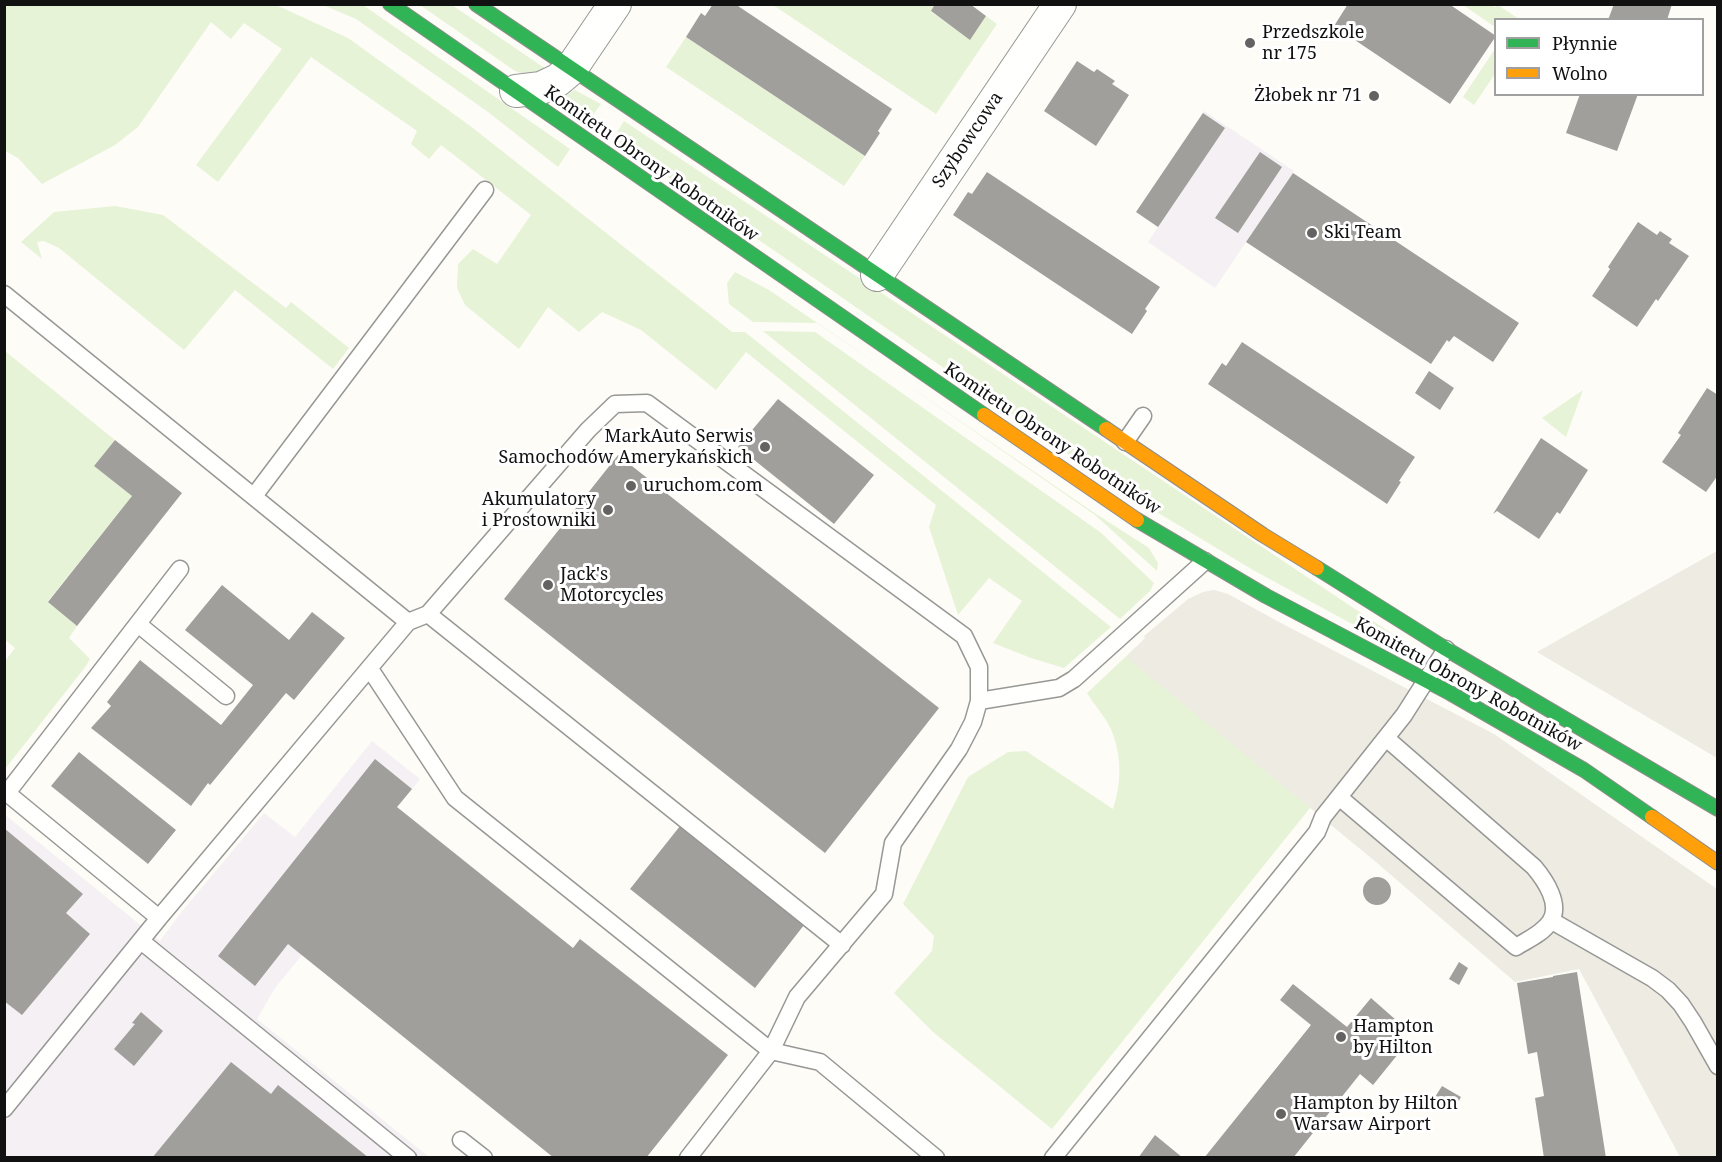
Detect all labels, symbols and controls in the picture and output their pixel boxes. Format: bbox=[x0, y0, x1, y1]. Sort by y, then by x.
legend bbox=[1494, 18, 1704, 96]
place label: Przedszkole nr 175 bbox=[1262, 22, 1364, 64]
text: Płynnie bbox=[1552, 31, 1617, 55]
marker: Przedszkole nr 175 bbox=[1243, 36, 1257, 50]
text: Wolno bbox=[1552, 61, 1608, 85]
street label: Komitetu Obrony Robotników bbox=[540, 82, 762, 246]
place label: Żłobek nr 71 bbox=[1254, 85, 1362, 107]
street label: Szybowcowa bbox=[928, 88, 1008, 192]
marker: Żłobek nr 71 bbox=[1367, 89, 1381, 103]
place label: Ski Team bbox=[1324, 222, 1402, 244]
marker: Ski Team bbox=[1305, 226, 1319, 240]
street label: Komitetu Obrony Robotników bbox=[940, 358, 1164, 520]
place label: MarkAuto Serwis Samochodów Amerykańskich bbox=[498, 426, 753, 468]
marker: MarkAuto Serwis Samochodów Amerykańskich bbox=[758, 440, 772, 454]
place label: uruchom.com bbox=[643, 475, 763, 497]
marker: uruchom.com bbox=[624, 479, 638, 493]
place label: Akumulatory i Prostowniki bbox=[482, 489, 596, 532]
marker: Akumulatory i Prostowniki bbox=[601, 503, 615, 517]
place label: Jack's Motorcycles bbox=[560, 564, 664, 606]
marker: Jack's Motorcycles bbox=[541, 578, 555, 592]
street label: Komitetu Obrony Robotników bbox=[1351, 613, 1585, 757]
place label: Hampton by Hilton bbox=[1353, 1016, 1434, 1058]
marker: Hampton by Hilton bbox=[1334, 1030, 1348, 1044]
place label: Hampton by Hilton Warsaw Airport bbox=[1293, 1093, 1458, 1136]
marker: Hampton by Hilton Warsaw Airport bbox=[1274, 1107, 1288, 1121]

